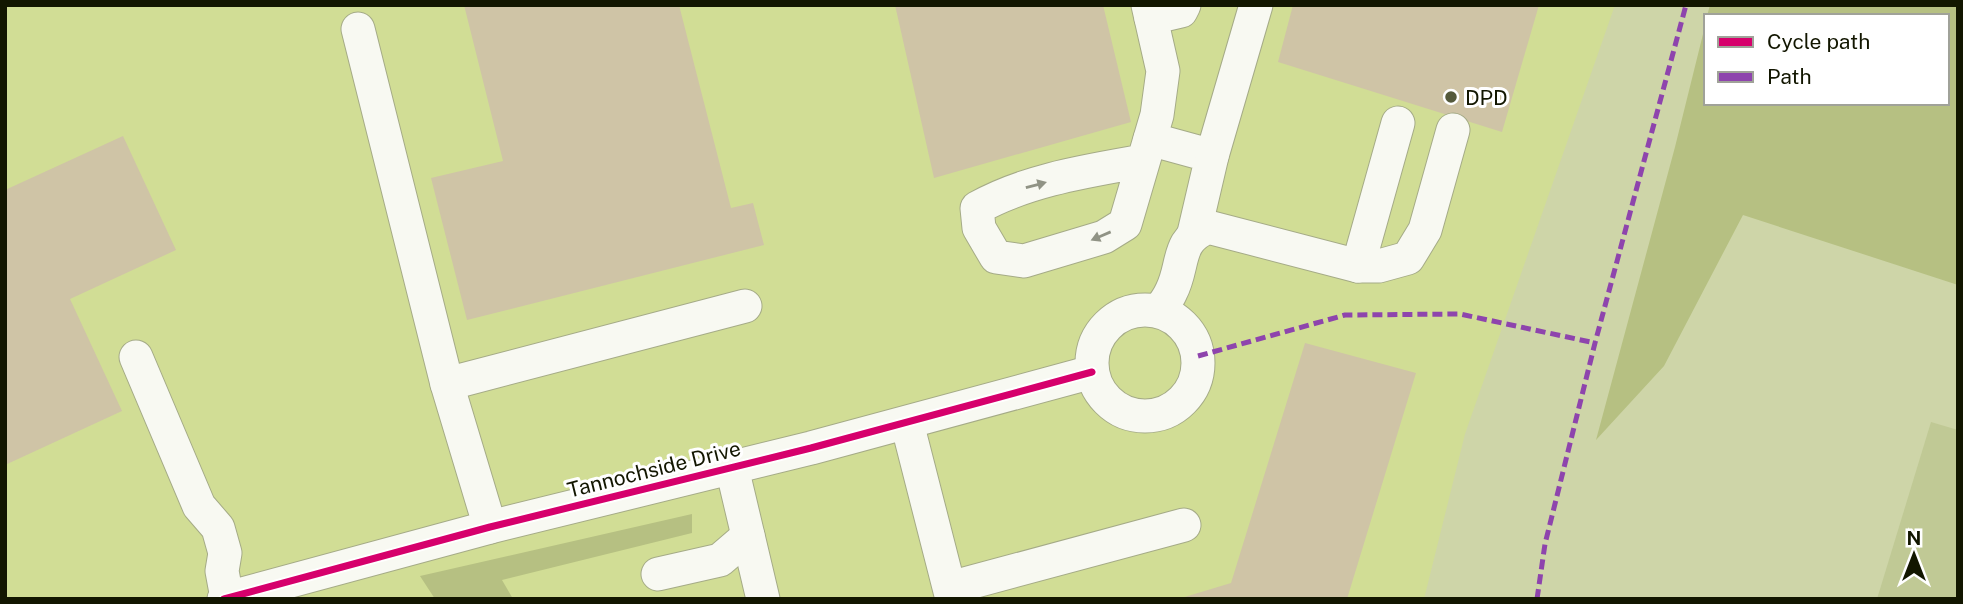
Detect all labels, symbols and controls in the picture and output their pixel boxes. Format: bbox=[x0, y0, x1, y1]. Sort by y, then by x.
legend bbox=[1704, 14, 1949, 105]
text: Cycle path bbox=[1767, 29, 1870, 54]
text: Path bbox=[1767, 64, 1812, 89]
place label: DPD bbox=[1465, 85, 1508, 110]
marker: DPD bbox=[1443, 89, 1459, 105]
one-way arrow bbox=[1026, 179, 1048, 190]
one-way arrow bbox=[1091, 230, 1111, 242]
street label: Tannochside Drive bbox=[565, 435, 743, 503]
north arrow bbox=[1879, 520, 1949, 590]
text: N bbox=[1907, 527, 1921, 549]

